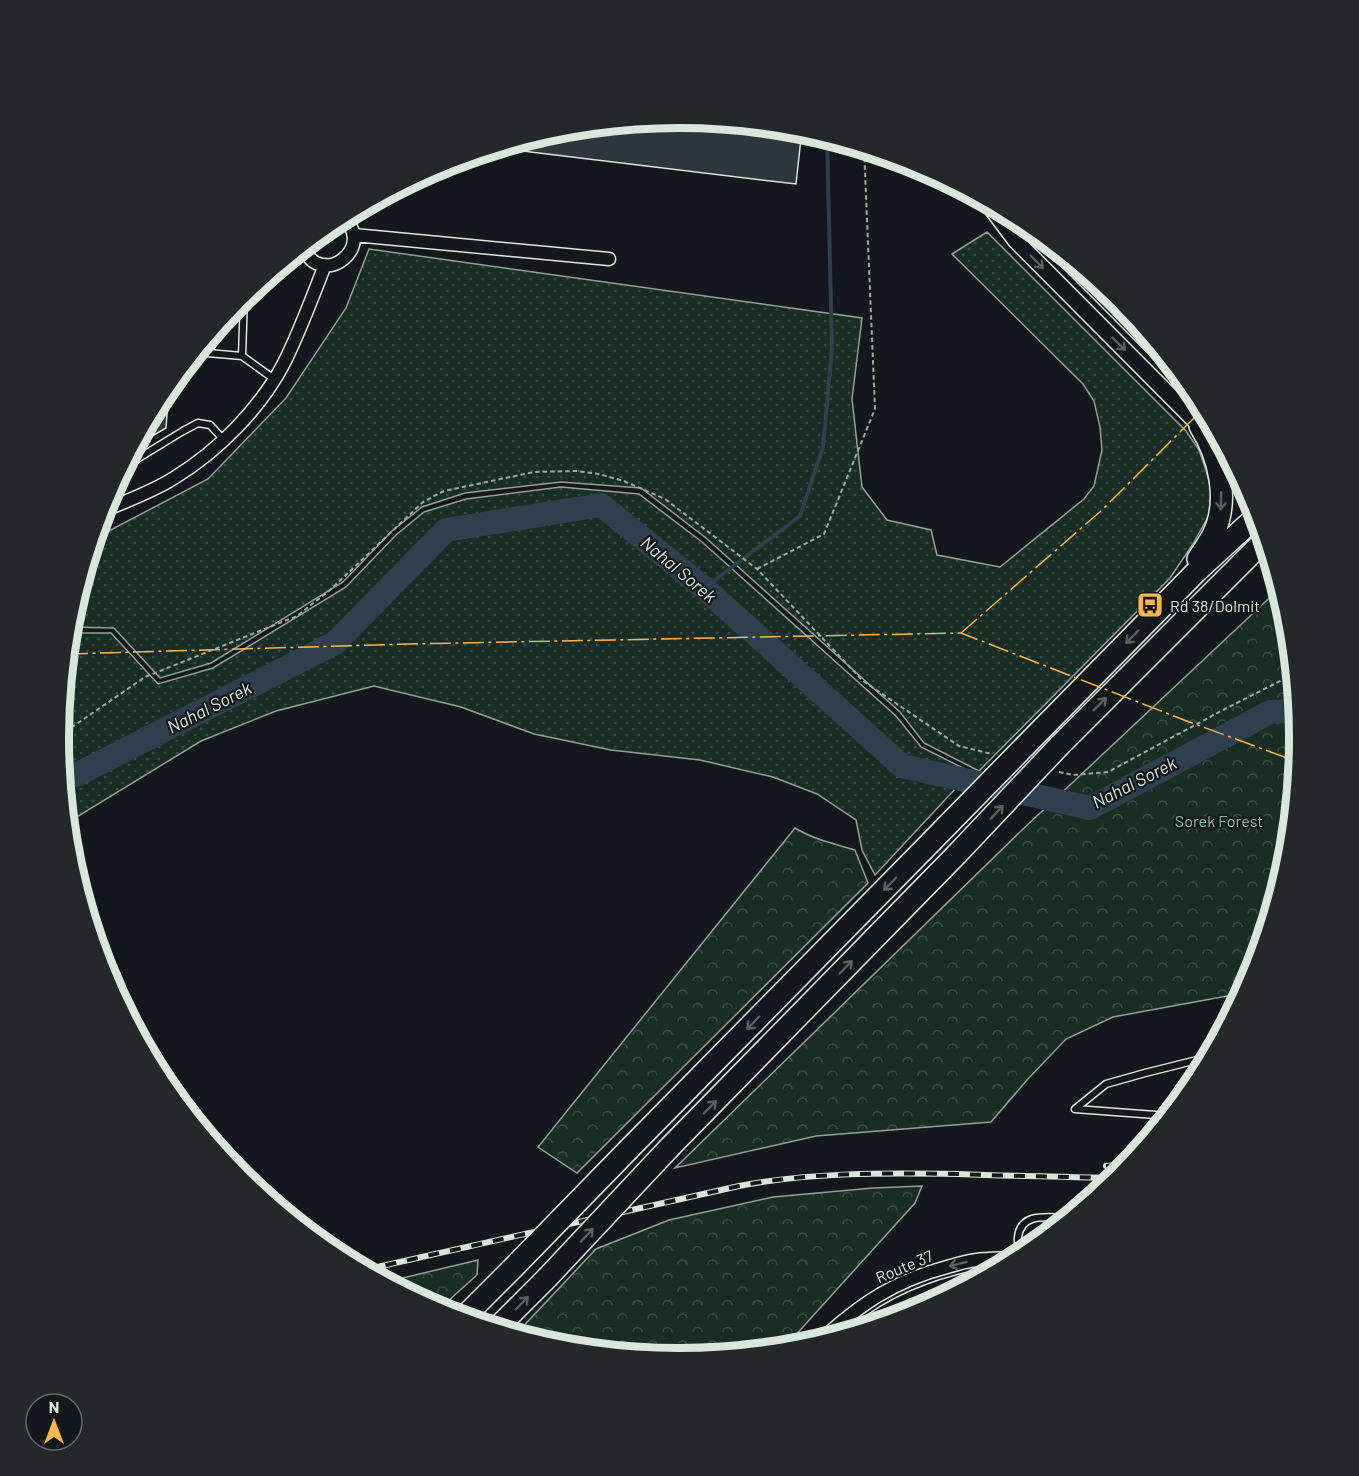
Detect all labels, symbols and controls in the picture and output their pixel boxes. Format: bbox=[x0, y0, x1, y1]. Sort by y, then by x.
one-way arrow bbox=[1030, 254, 1044, 269]
one-way arrow bbox=[1111, 337, 1126, 352]
one-way arrow bbox=[1215, 490, 1226, 510]
water label: Nahal Sorek bbox=[637, 531, 721, 607]
bus stop icon: Rd 38/Dolmit bbox=[1135, 590, 1165, 620]
place label: Rd 38/Dolmit bbox=[1170, 596, 1260, 615]
one-way arrow bbox=[1125, 630, 1139, 645]
water label: Nahal Sorek bbox=[163, 676, 255, 738]
one-way arrow bbox=[1093, 697, 1108, 712]
water label: Nahal Sorek bbox=[1088, 751, 1180, 813]
one-way arrow bbox=[990, 804, 1004, 819]
park label: Sorek Forest bbox=[1175, 811, 1263, 830]
one-way arrow bbox=[882, 876, 897, 891]
one-way arrow bbox=[839, 960, 854, 975]
one-way arrow bbox=[746, 1016, 761, 1031]
one-way arrow bbox=[702, 1099, 717, 1114]
one-way arrow bbox=[580, 1228, 594, 1243]
street label: Route 37 bbox=[873, 1245, 936, 1287]
one-way arrow bbox=[948, 1259, 967, 1271]
one-way arrow bbox=[514, 1295, 529, 1310]
north arrow bbox=[24, 1392, 84, 1452]
text: N bbox=[49, 1397, 59, 1416]

